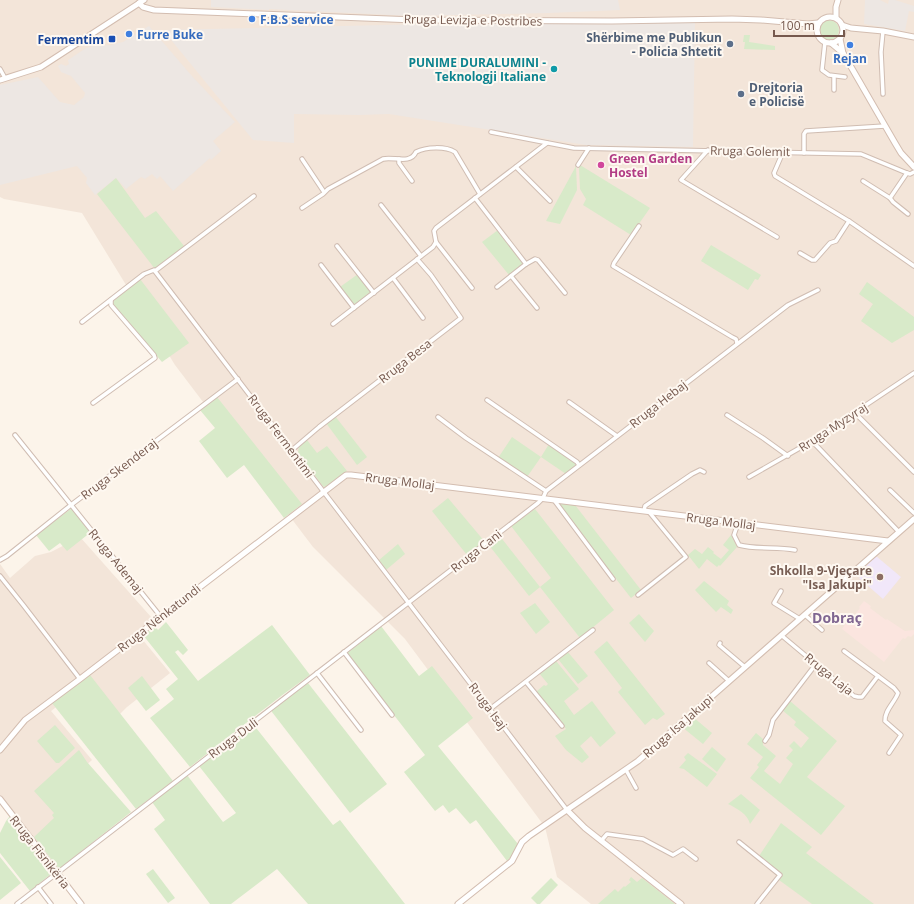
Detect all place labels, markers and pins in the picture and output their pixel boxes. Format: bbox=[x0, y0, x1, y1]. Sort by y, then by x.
place label: F.B.S service bbox=[260, 11, 333, 28]
marker: F.B.S service bbox=[247, 14, 257, 24]
place label: Furre Buke bbox=[137, 26, 203, 43]
marker: Furre Buke bbox=[124, 29, 134, 39]
place label: Shërbime me Publikun - Policia Shtetit bbox=[586, 29, 722, 60]
place label: Fermentim bbox=[37, 31, 104, 48]
marker: Fermentim bbox=[107, 34, 117, 44]
marker: Shërbime me Publikun - Policia Shtetit bbox=[725, 39, 735, 49]
marker: Rejan bbox=[845, 40, 855, 50]
place label: Rejan bbox=[833, 50, 867, 67]
place label: PUNIME DURALUMINI - Teknologji Italiane bbox=[409, 54, 546, 85]
marker: PUNIME DURALUMINI - Teknologji Italiane bbox=[549, 64, 559, 74]
place label: Drejtoria e Policisë bbox=[749, 79, 804, 110]
marker: Drejtoria e Policisë bbox=[736, 89, 746, 99]
place label: Green Garden Hostel bbox=[609, 150, 692, 181]
marker: Green Garden Hostel bbox=[596, 160, 606, 170]
place label: Shkolla 9-Vjeçare "Isa Jakupi" bbox=[770, 562, 872, 593]
marker: Shkolla 9-Vjeçare "Isa Jakupi" bbox=[875, 572, 885, 582]

